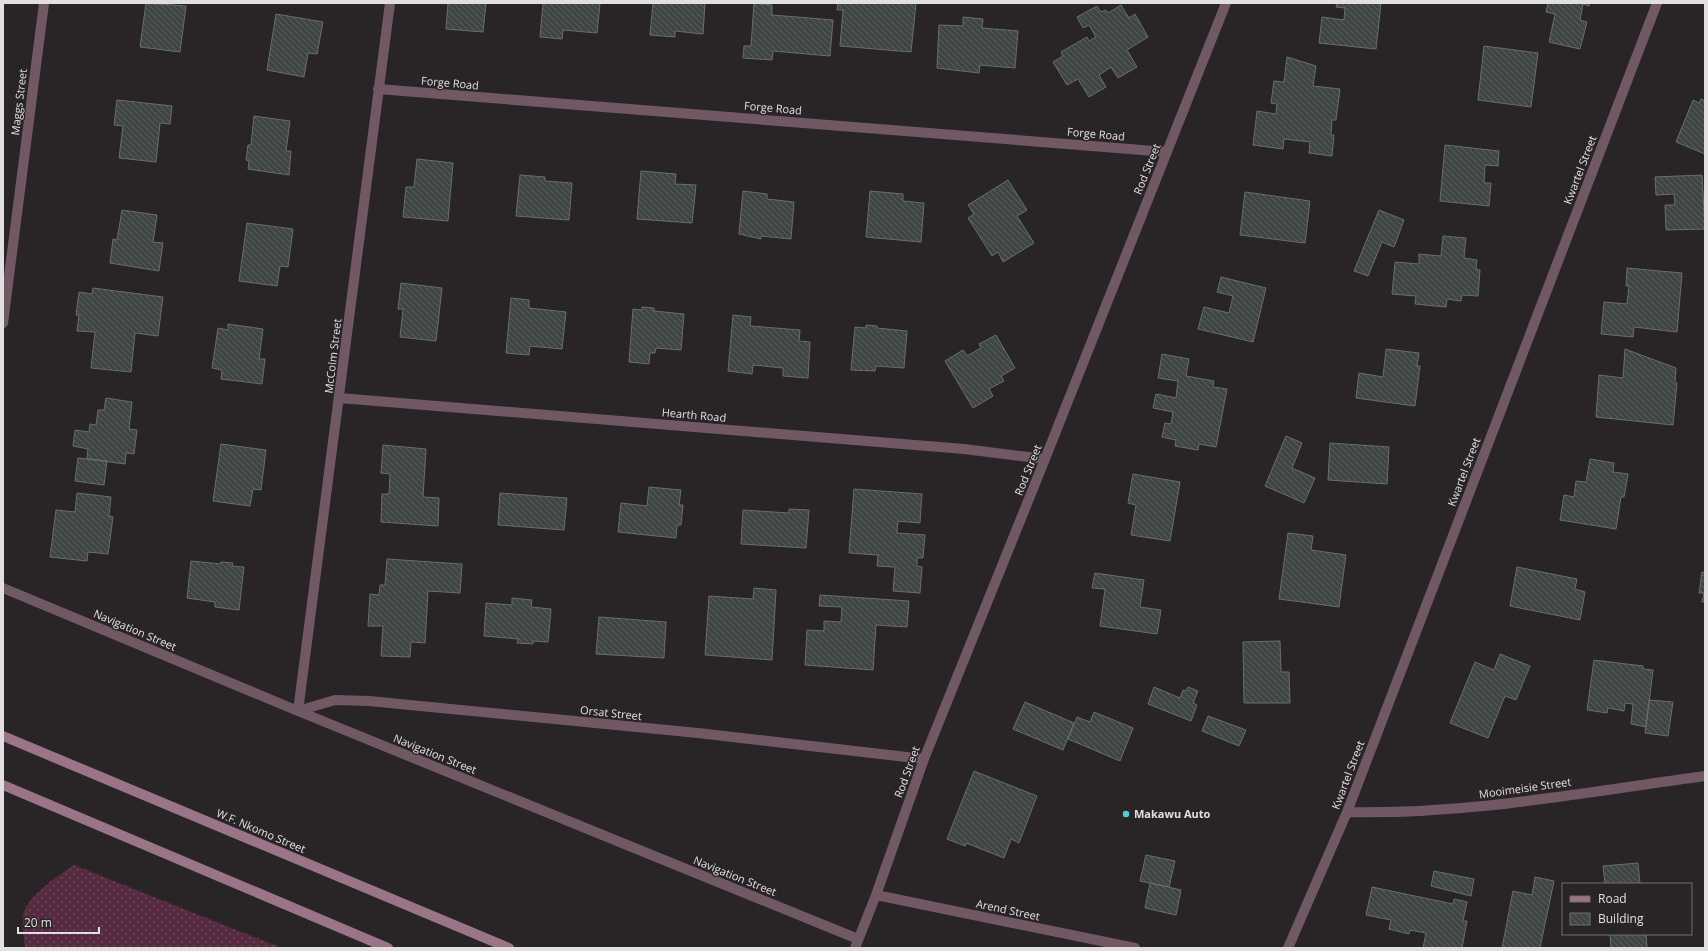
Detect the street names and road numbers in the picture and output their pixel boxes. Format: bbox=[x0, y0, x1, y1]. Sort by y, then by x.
street label: Maggs Street bbox=[7, 68, 30, 136]
street label: Forge Road bbox=[420, 73, 480, 93]
street label: Forge Road bbox=[743, 98, 803, 118]
street label: Forge Road bbox=[1066, 124, 1126, 144]
street label: Kwartel Street bbox=[1560, 133, 1600, 206]
street label: Rod Street bbox=[1130, 141, 1164, 197]
street label: McColm Street bbox=[320, 318, 345, 394]
street label: Hearth Road bbox=[661, 404, 727, 425]
street label: Kwartel Street bbox=[1444, 435, 1484, 508]
street label: Rod Street bbox=[1011, 442, 1045, 498]
street label: Navigation Street bbox=[92, 605, 179, 654]
street label: Orsat Street bbox=[579, 702, 643, 723]
street label: Navigation Street bbox=[391, 730, 479, 777]
street label: Kwartel Street bbox=[1328, 738, 1368, 811]
street label: Rod Street bbox=[890, 744, 923, 800]
street label: Mooimeisie Street bbox=[1478, 774, 1572, 801]
street label: W.F. Nkomo Street bbox=[214, 805, 308, 856]
street label: Navigation Street bbox=[691, 852, 779, 899]
street label: Arend Street bbox=[975, 895, 1041, 924]

